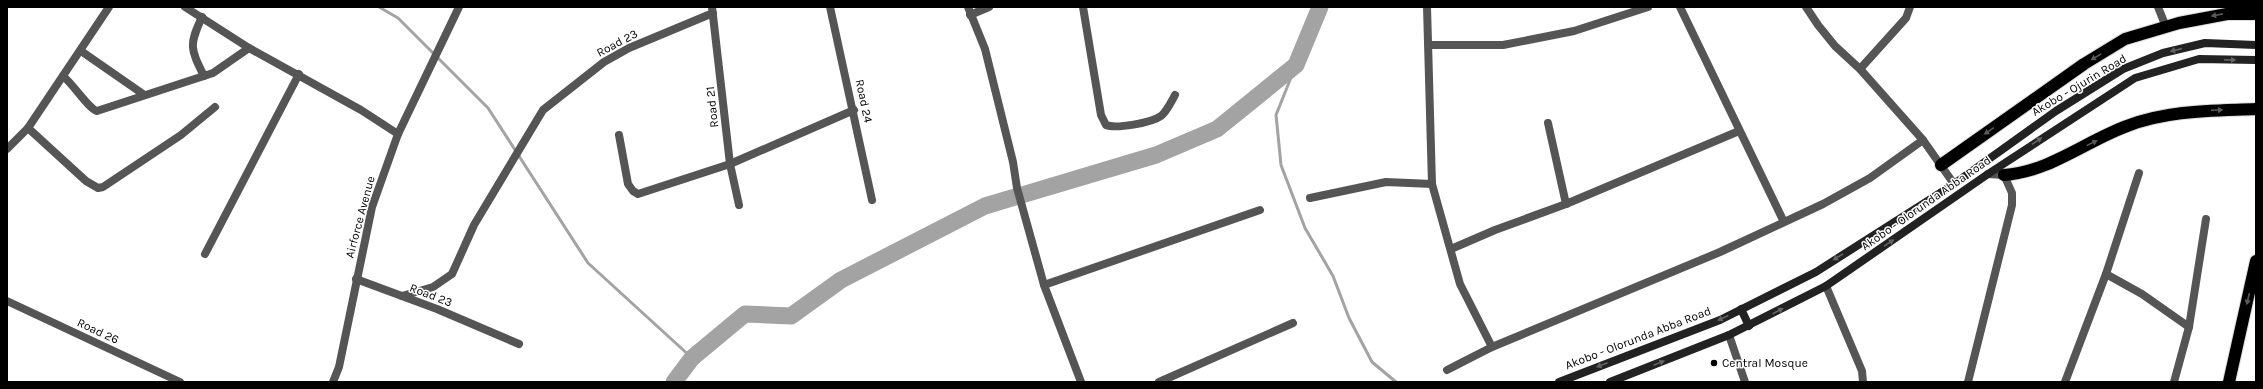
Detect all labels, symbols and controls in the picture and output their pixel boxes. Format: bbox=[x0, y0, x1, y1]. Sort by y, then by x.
one-way arrow bbox=[2211, 13, 2223, 19]
street label: Road 23 bbox=[594, 26, 640, 60]
one-way arrow bbox=[2170, 48, 2182, 54]
street label: Akobo - Ojurin Road bbox=[2029, 51, 2129, 119]
one-way arrow bbox=[2090, 54, 2102, 61]
one-way arrow bbox=[2224, 56, 2236, 63]
street label: Road 24 bbox=[853, 78, 875, 124]
street label: Road 21 bbox=[703, 86, 721, 128]
one-way arrow bbox=[2211, 107, 2223, 114]
one-way arrow bbox=[1984, 127, 1994, 135]
one-way arrow bbox=[2032, 137, 2042, 145]
one-way arrow bbox=[2087, 140, 2098, 146]
street label: Akobo - Olorunda Abba Road bbox=[1858, 153, 1994, 253]
street label: Airforce Avenue bbox=[342, 174, 378, 260]
one-way arrow bbox=[1884, 239, 1894, 247]
one-way arrow bbox=[1832, 254, 1844, 261]
street label: Road 23 bbox=[408, 280, 454, 310]
one-way arrow bbox=[2244, 293, 2250, 305]
street label: Akobo - Olorunda Abba Road bbox=[1563, 304, 1713, 372]
one-way arrow bbox=[1772, 307, 1784, 314]
street label: Road 26 bbox=[75, 315, 121, 347]
one-way arrow bbox=[1718, 315, 1729, 321]
place label: Central Mosque bbox=[1722, 356, 1808, 370]
marker: Central Mosque bbox=[1709, 358, 1719, 368]
one-way arrow bbox=[1654, 359, 1666, 365]
one-way arrow bbox=[1596, 363, 1608, 369]

